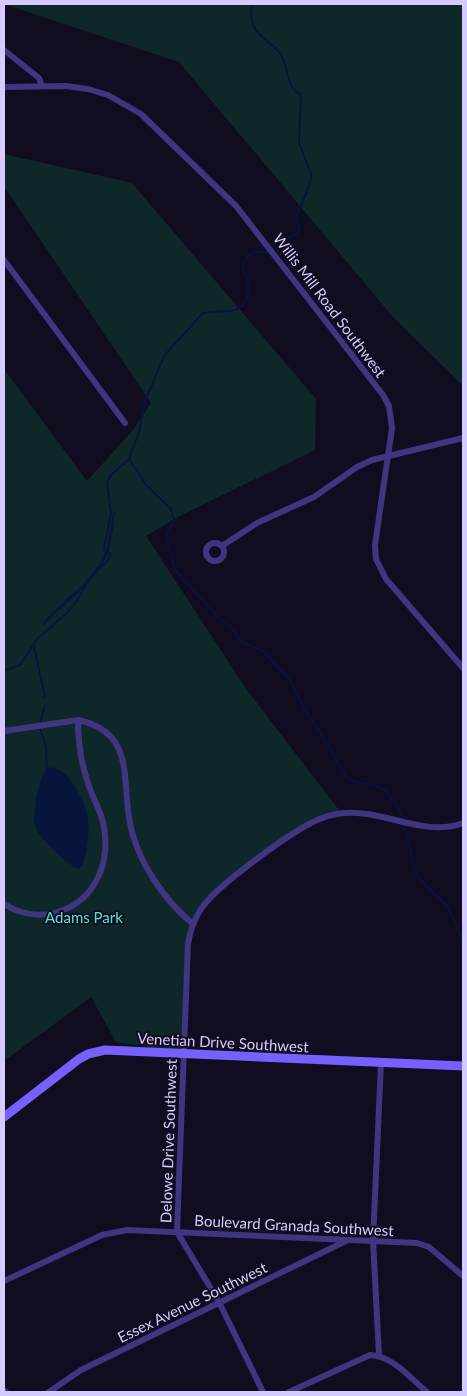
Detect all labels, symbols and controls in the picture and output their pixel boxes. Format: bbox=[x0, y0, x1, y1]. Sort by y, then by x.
street label: Willis Mill Road Southwest bbox=[270, 229, 390, 381]
park label: Adams Park bbox=[45, 908, 123, 926]
street label: Venetian Drive Southwest bbox=[137, 1029, 310, 1056]
street label: Delowe Drive Southwest bbox=[156, 1058, 180, 1223]
street label: Boulevard Granada Southwest bbox=[194, 1211, 395, 1239]
street label: Essex Avenue Southwest bbox=[114, 1258, 270, 1346]

